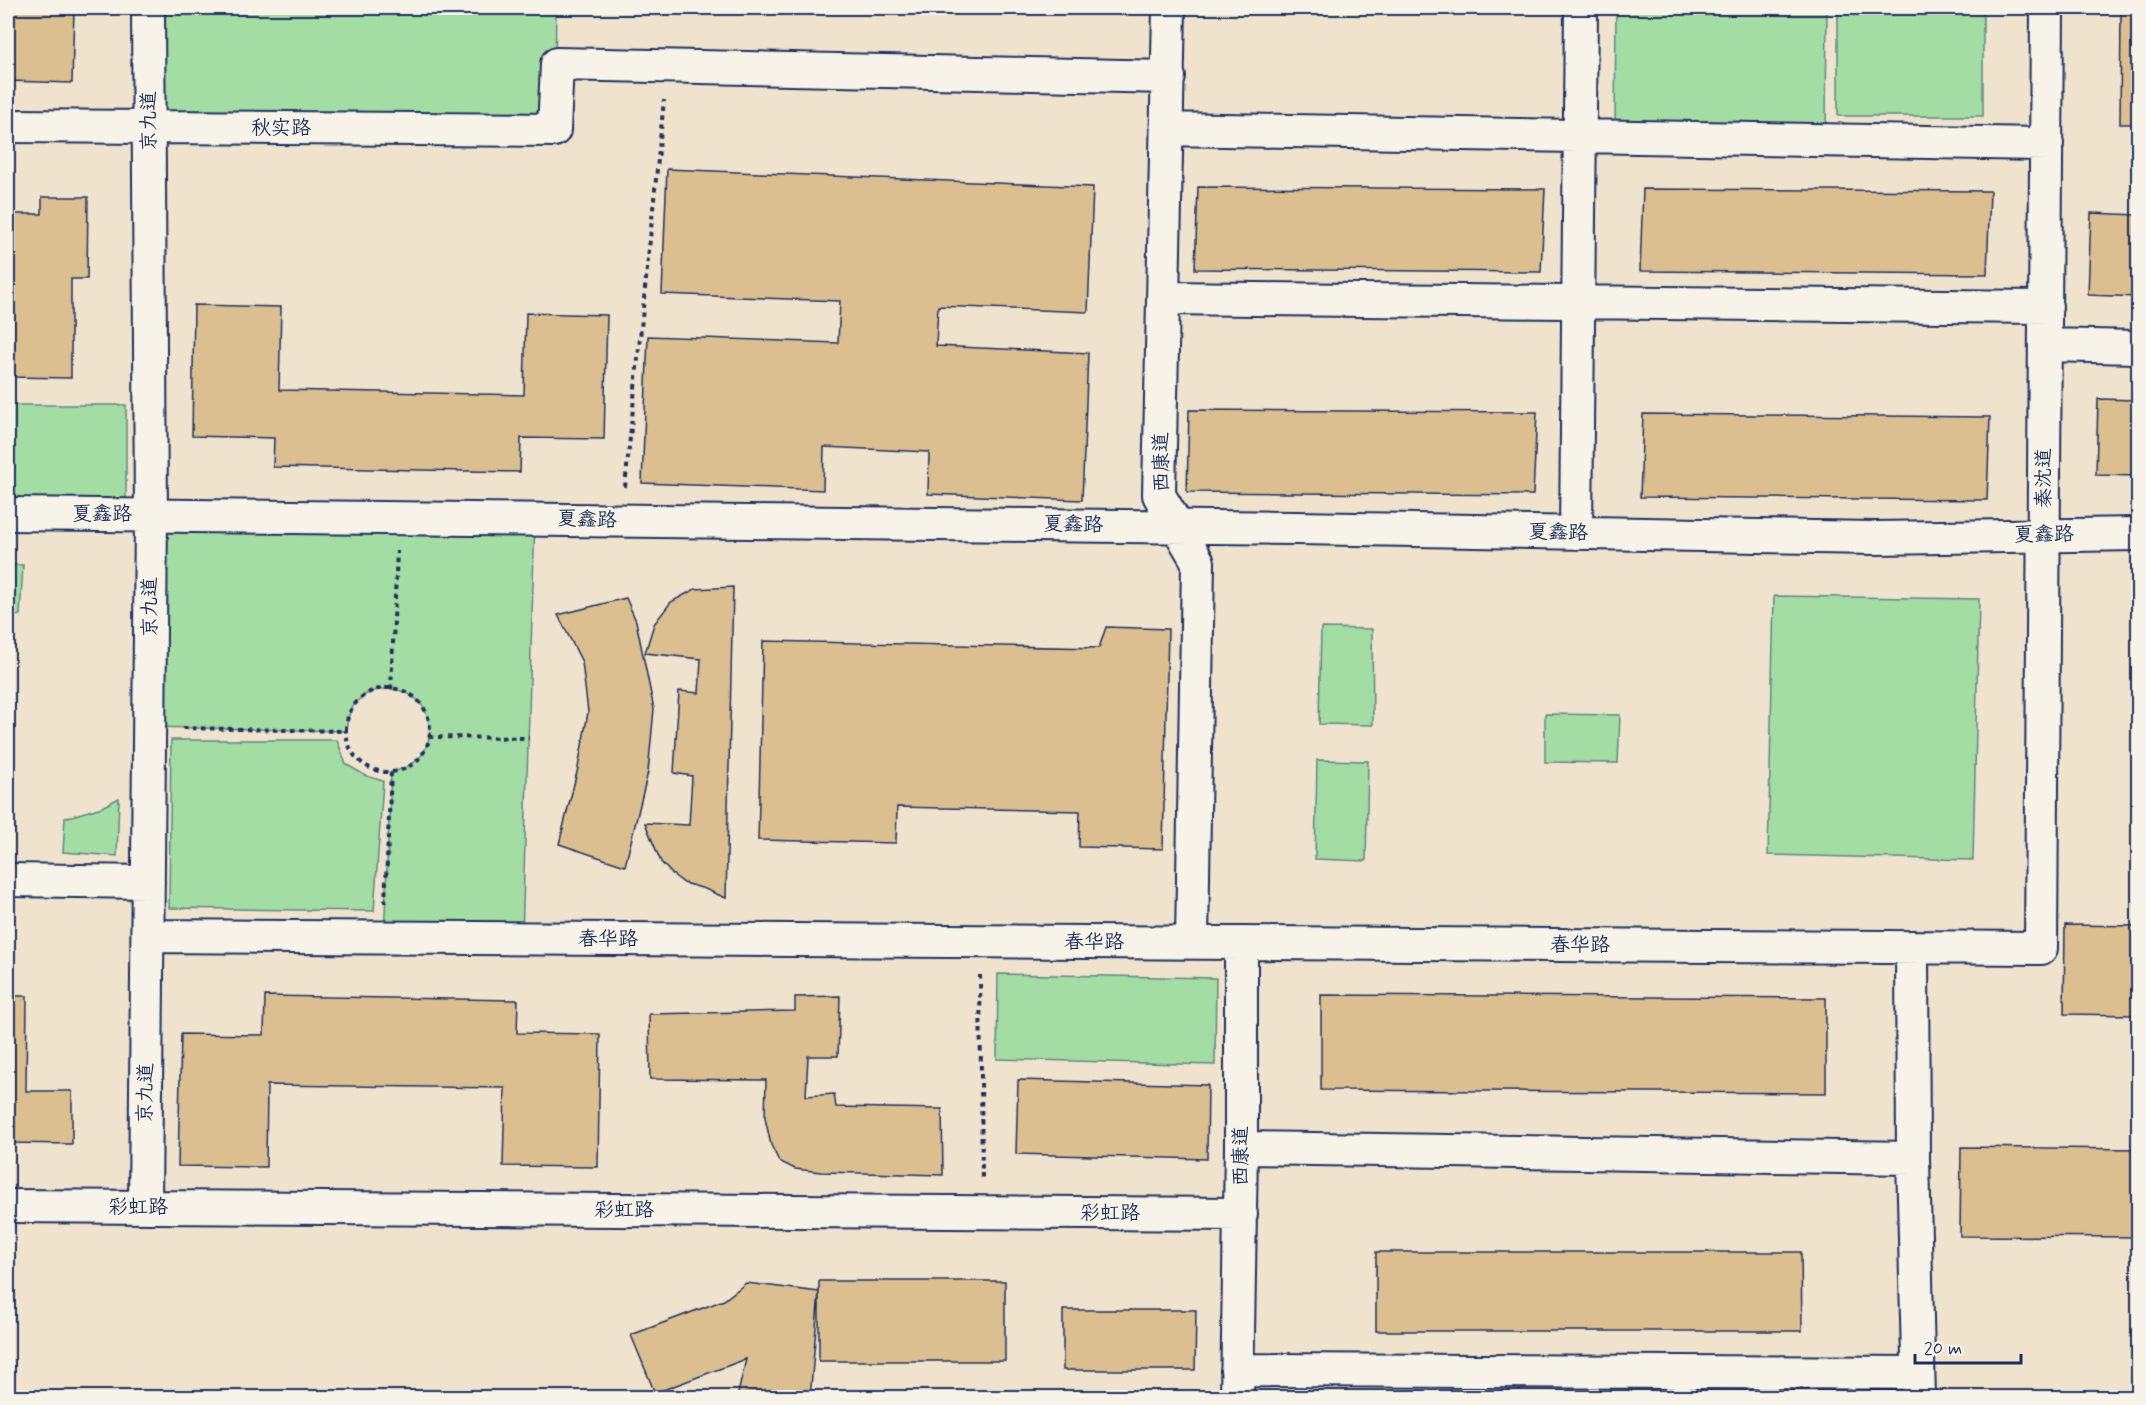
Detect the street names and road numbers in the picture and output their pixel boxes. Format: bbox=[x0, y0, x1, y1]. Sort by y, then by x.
street label: 京九道 bbox=[136, 91, 163, 151]
street label: 秋实路 bbox=[251, 115, 312, 142]
street label: 西康道 bbox=[1148, 432, 1176, 492]
street label: 秦沈道 bbox=[2031, 448, 2058, 508]
street label: 夏鑫路 bbox=[72, 501, 133, 528]
street label: 夏鑫路 bbox=[557, 505, 618, 535]
street label: 夏鑫路 bbox=[1043, 511, 1104, 539]
street label: 夏鑫路 bbox=[1528, 519, 1589, 547]
street label: 夏鑫路 bbox=[2014, 521, 2075, 549]
street label: 京九道 bbox=[137, 577, 164, 637]
street label: 春华路 bbox=[578, 926, 639, 953]
street label: 春华路 bbox=[1064, 929, 1125, 956]
street label: 春华路 bbox=[1550, 932, 1611, 959]
street label: 京九道 bbox=[132, 1063, 160, 1123]
street label: 西康道 bbox=[1228, 1126, 1255, 1186]
street label: 彩虹路 bbox=[108, 1194, 169, 1221]
street label: 彩虹路 bbox=[594, 1197, 655, 1224]
street label: 彩虹路 bbox=[1080, 1200, 1141, 1227]

